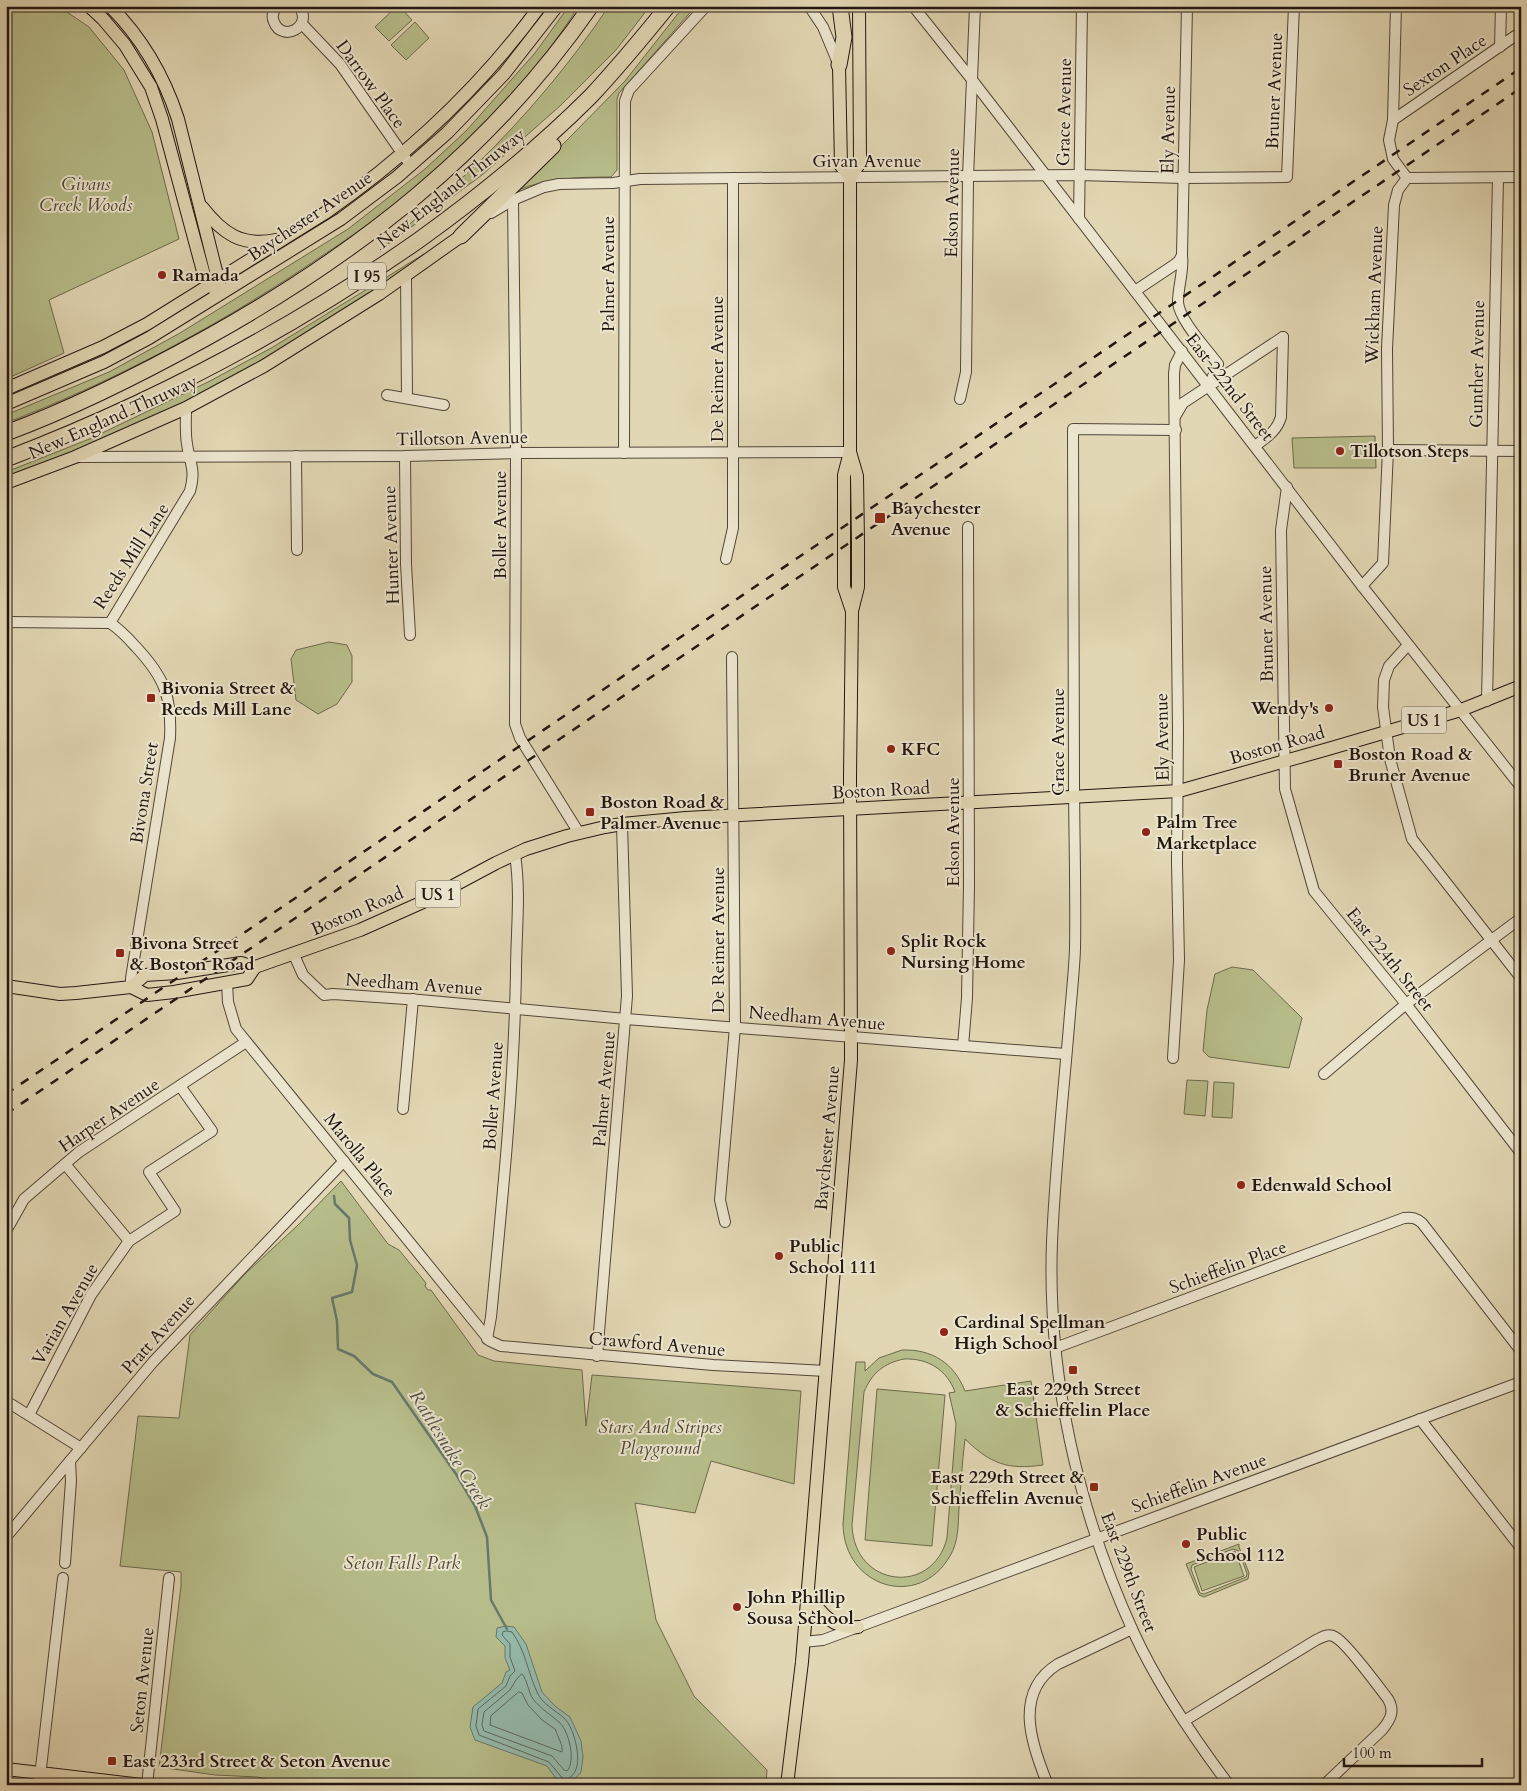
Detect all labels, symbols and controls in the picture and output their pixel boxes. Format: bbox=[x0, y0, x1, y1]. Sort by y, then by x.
street label: Sexton Place bbox=[1398, 28, 1492, 103]
street label: Bruner Avenue bbox=[1260, 32, 1289, 150]
street label: Darrow Place bbox=[330, 35, 411, 134]
street label: Grace Avenue bbox=[1051, 58, 1078, 166]
street label: Ely Avenue bbox=[1155, 86, 1182, 174]
street label: New England Thruway bbox=[372, 122, 531, 254]
street label: Edson Avenue bbox=[939, 148, 966, 258]
street label: Givan Avenue bbox=[812, 149, 922, 174]
street label: Baychester Avenue bbox=[243, 165, 378, 267]
park label: Givans Creek Woods bbox=[39, 172, 133, 218]
street label: Palmer Avenue bbox=[596, 216, 621, 332]
street label: Wickham Avenue bbox=[1360, 225, 1389, 366]
road number: I 95 bbox=[348, 262, 386, 290]
place label: Ramada bbox=[172, 263, 239, 288]
marker: Ramada bbox=[156, 269, 168, 281]
street label: De Reimer Avenue bbox=[705, 296, 730, 442]
street label: Gunther Avenue bbox=[1464, 300, 1491, 428]
street label: East 222nd Street bbox=[1179, 328, 1280, 447]
street label: New England Thruway bbox=[25, 369, 202, 466]
street label: Tillotson Avenue bbox=[396, 425, 528, 452]
place label: Tillotson Steps bbox=[1350, 439, 1469, 464]
marker: Tillotson Steps bbox=[1334, 445, 1346, 457]
street label: Boller Avenue bbox=[488, 470, 513, 580]
street label: Hunter Avenue bbox=[377, 485, 406, 605]
place label: Baychester Avenue bbox=[891, 496, 981, 542]
street label: Reeds Mill Lane bbox=[88, 498, 175, 614]
marker: Baychester Avenue bbox=[873, 511, 887, 525]
street label: Bruner Avenue bbox=[1253, 565, 1280, 683]
place label: Bivonia Street & Reeds Mill Lane bbox=[161, 676, 294, 722]
street label: Grace Avenue bbox=[1046, 688, 1071, 796]
marker: Bivonia Street & Reeds Mill Lane bbox=[145, 692, 157, 704]
street label: Ely Avenue bbox=[1149, 693, 1176, 781]
place label: Wendy's bbox=[1250, 696, 1319, 721]
marker: Wendy's bbox=[1323, 702, 1335, 714]
road number: US 1 bbox=[1402, 706, 1446, 734]
street label: Boston Road bbox=[1227, 720, 1328, 771]
place label: KFC bbox=[901, 737, 940, 762]
street label: Bivona Street bbox=[124, 740, 165, 846]
place label: Boston Road & Bruner Avenue bbox=[1348, 742, 1472, 788]
marker: KFC bbox=[885, 743, 897, 755]
marker: Boston Road & Bruner Avenue bbox=[1332, 758, 1344, 770]
street label: Boston Road bbox=[831, 775, 931, 806]
street label: Edson Avenue bbox=[941, 777, 966, 887]
place label: Boston Road & Palmer Avenue bbox=[600, 790, 724, 836]
marker: Boston Road & Palmer Avenue bbox=[584, 806, 596, 818]
place label: Palm Tree Marketplace bbox=[1156, 810, 1257, 856]
marker: Palm Tree Marketplace bbox=[1140, 826, 1152, 838]
street label: De Reimer Avenue bbox=[706, 867, 731, 1013]
street label: Boston Road bbox=[307, 881, 408, 942]
road number: US 1 bbox=[416, 881, 460, 908]
street label: East 224th Street bbox=[1340, 902, 1439, 1017]
place label: Split Rock Nursing Home bbox=[901, 929, 1026, 975]
place label: Bivona Street & Boston Road bbox=[130, 931, 255, 977]
marker: Split Rock Nursing Home bbox=[885, 945, 897, 957]
marker: Bivona Street & Boston Road bbox=[114, 947, 126, 959]
street label: Needham Avenue bbox=[345, 967, 483, 1002]
street label: Needham Avenue bbox=[747, 1000, 886, 1037]
street label: Palmer Avenue bbox=[587, 1030, 622, 1148]
street label: Boller Avenue bbox=[477, 1041, 510, 1151]
street label: Baychester Avenue bbox=[809, 1065, 846, 1212]
street label: Harper Avenue bbox=[54, 1072, 165, 1158]
street label: Marolla Place bbox=[318, 1108, 401, 1203]
place label: Edenwald School bbox=[1251, 1173, 1392, 1198]
marker: Edenwald School bbox=[1235, 1179, 1247, 1191]
place label: Public School 111 bbox=[789, 1234, 877, 1280]
street label: Schieffelin Place bbox=[1166, 1235, 1290, 1300]
marker: Public School 111 bbox=[773, 1250, 785, 1262]
street label: Varian Avenue bbox=[26, 1259, 105, 1370]
street label: Pratt Avenue bbox=[116, 1289, 201, 1380]
place label: Cardinal Spellman High School bbox=[954, 1310, 1106, 1356]
street label: Crawford Avenue bbox=[588, 1326, 726, 1363]
marker: Cardinal Spellman High School bbox=[938, 1326, 950, 1338]
marker: East 229th Street & Schieffelin Place bbox=[1067, 1364, 1079, 1376]
place label: East 229th Street & Schieffelin Place bbox=[996, 1377, 1150, 1423]
water label: Rattlesnake Creek bbox=[403, 1385, 498, 1515]
park label: Stars And Stripes Playground bbox=[598, 1415, 722, 1461]
street label: Schieffelin Avenue bbox=[1128, 1447, 1270, 1520]
place label: East 229th Street & Schieffelin Avenue bbox=[931, 1465, 1084, 1511]
marker: East 229th Street & Schieffelin Avenue bbox=[1088, 1481, 1100, 1493]
street label: East 229th Street bbox=[1094, 1509, 1163, 1636]
place label: Public School 112 bbox=[1196, 1522, 1284, 1568]
marker: Public School 112 bbox=[1180, 1538, 1192, 1550]
park label: Seton Falls Park bbox=[344, 1551, 460, 1576]
place label: John Phillip Sousa School bbox=[744, 1585, 854, 1631]
marker: John Phillip Sousa School bbox=[731, 1601, 743, 1613]
street label: Seton Avenue bbox=[125, 1626, 160, 1734]
scale bar bbox=[1344, 1736, 1482, 1768]
text: 100 m bbox=[1352, 1743, 1392, 1763]
place label: East 233rd Street & Seton Avenue bbox=[122, 1749, 391, 1774]
marker: East 233rd Street & Seton Avenue bbox=[106, 1755, 118, 1767]

